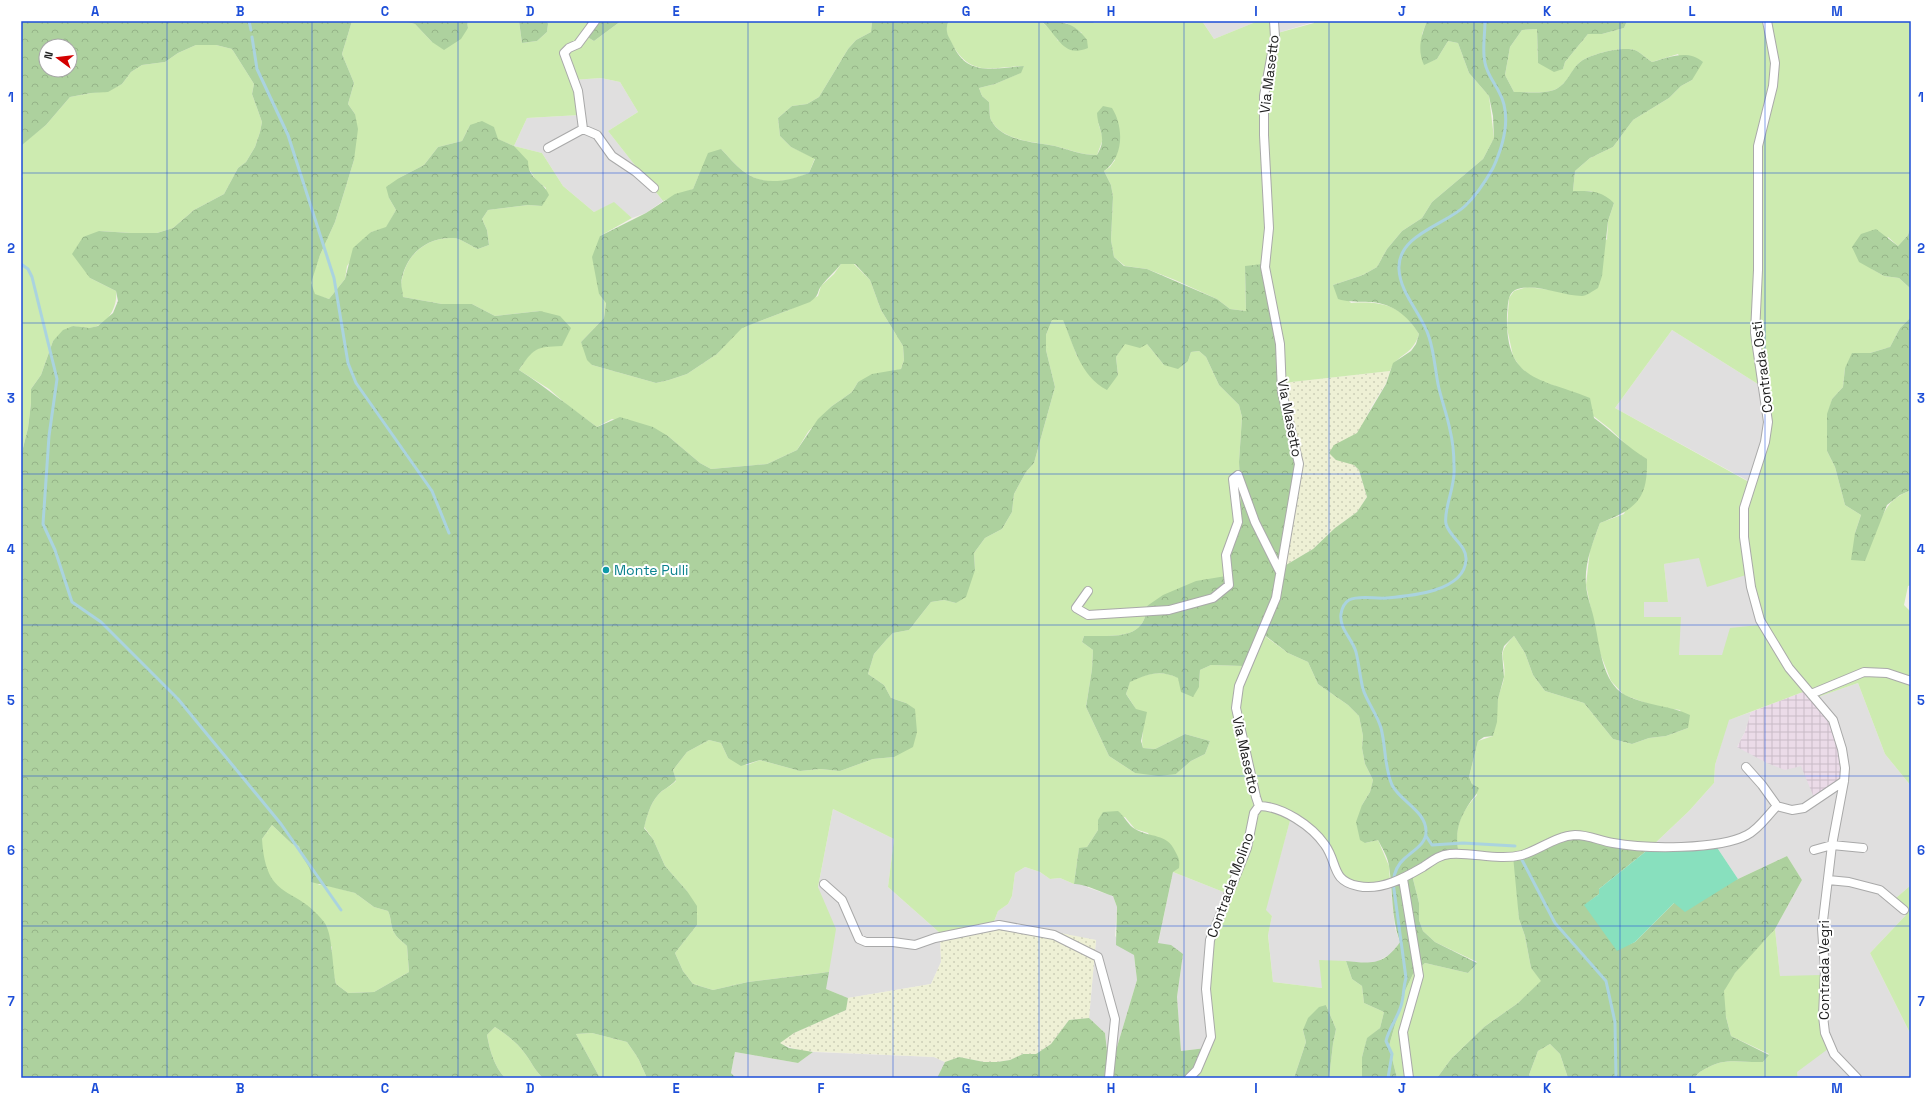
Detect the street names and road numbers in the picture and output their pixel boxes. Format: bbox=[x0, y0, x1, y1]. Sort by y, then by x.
street label: Via Masetto bbox=[1255, 34, 1283, 114]
street label: Contrada Osti bbox=[1747, 320, 1777, 414]
street label: Via Masetto bbox=[1274, 377, 1306, 459]
street label: Via Masetto bbox=[1228, 714, 1264, 796]
street label: Contrada Molino bbox=[1203, 830, 1257, 940]
street label: Contrada Vegri bbox=[1815, 920, 1833, 1020]

